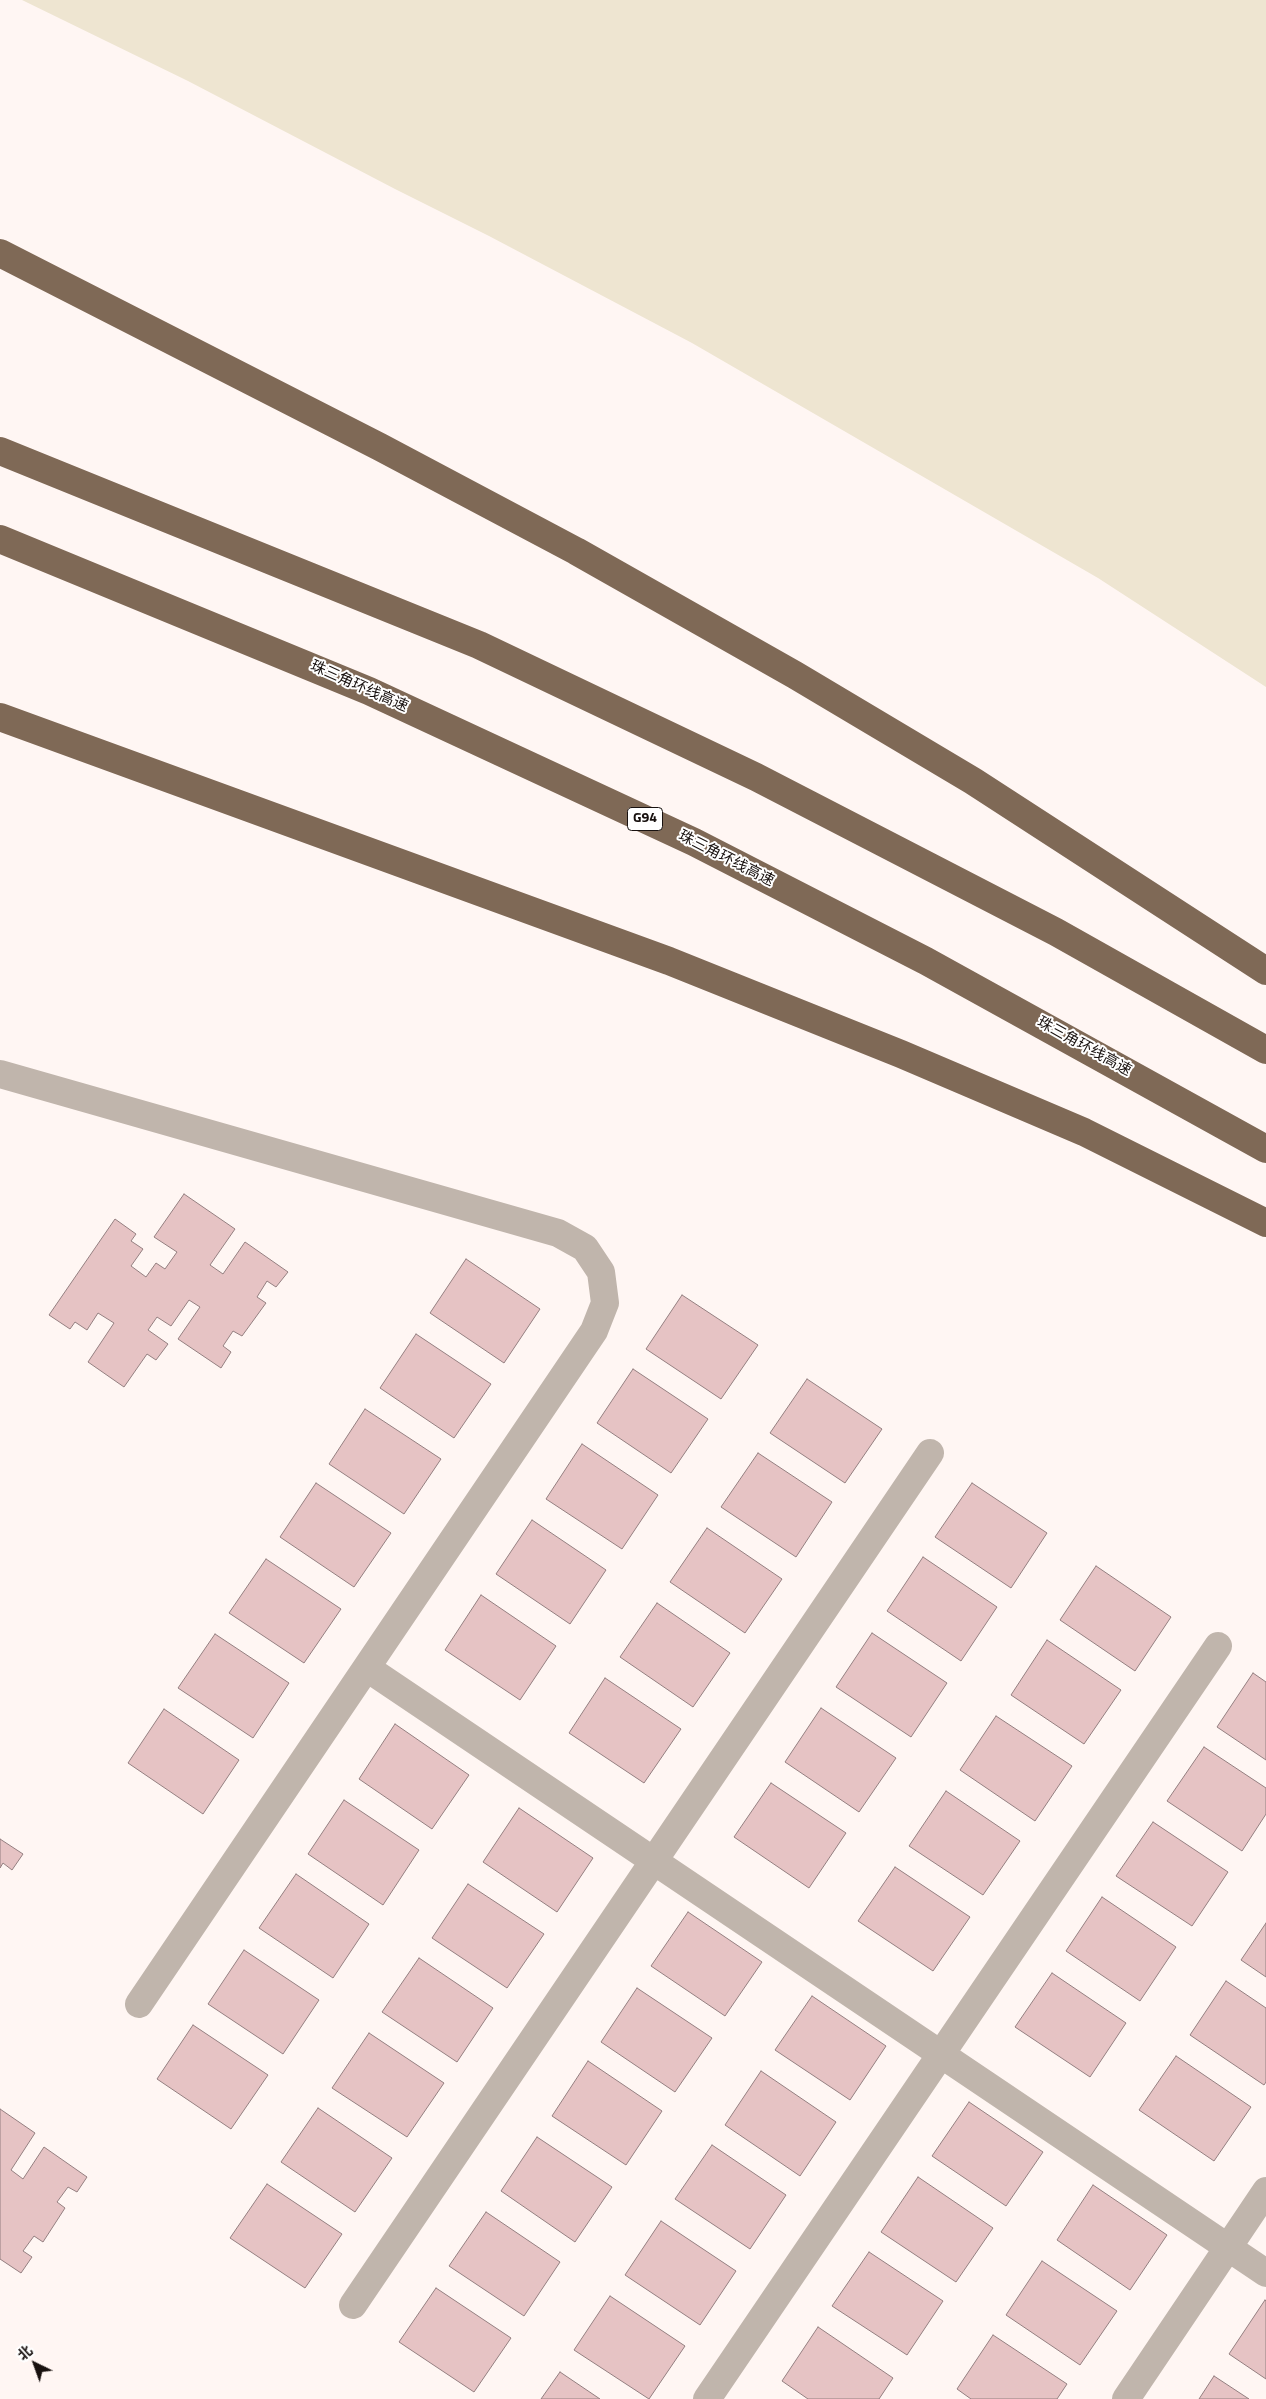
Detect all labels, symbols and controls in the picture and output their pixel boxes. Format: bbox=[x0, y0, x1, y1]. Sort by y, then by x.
street label: 珠三角环线高速 bbox=[307, 657, 411, 717]
road number: G94 bbox=[628, 808, 662, 831]
street label: 珠三角环线高速 bbox=[675, 827, 777, 891]
street label: 珠三角环线高速 bbox=[1034, 1014, 1134, 1080]
north arrow bbox=[10, 2339, 60, 2389]
text: 北 bbox=[12, 2340, 37, 2365]

